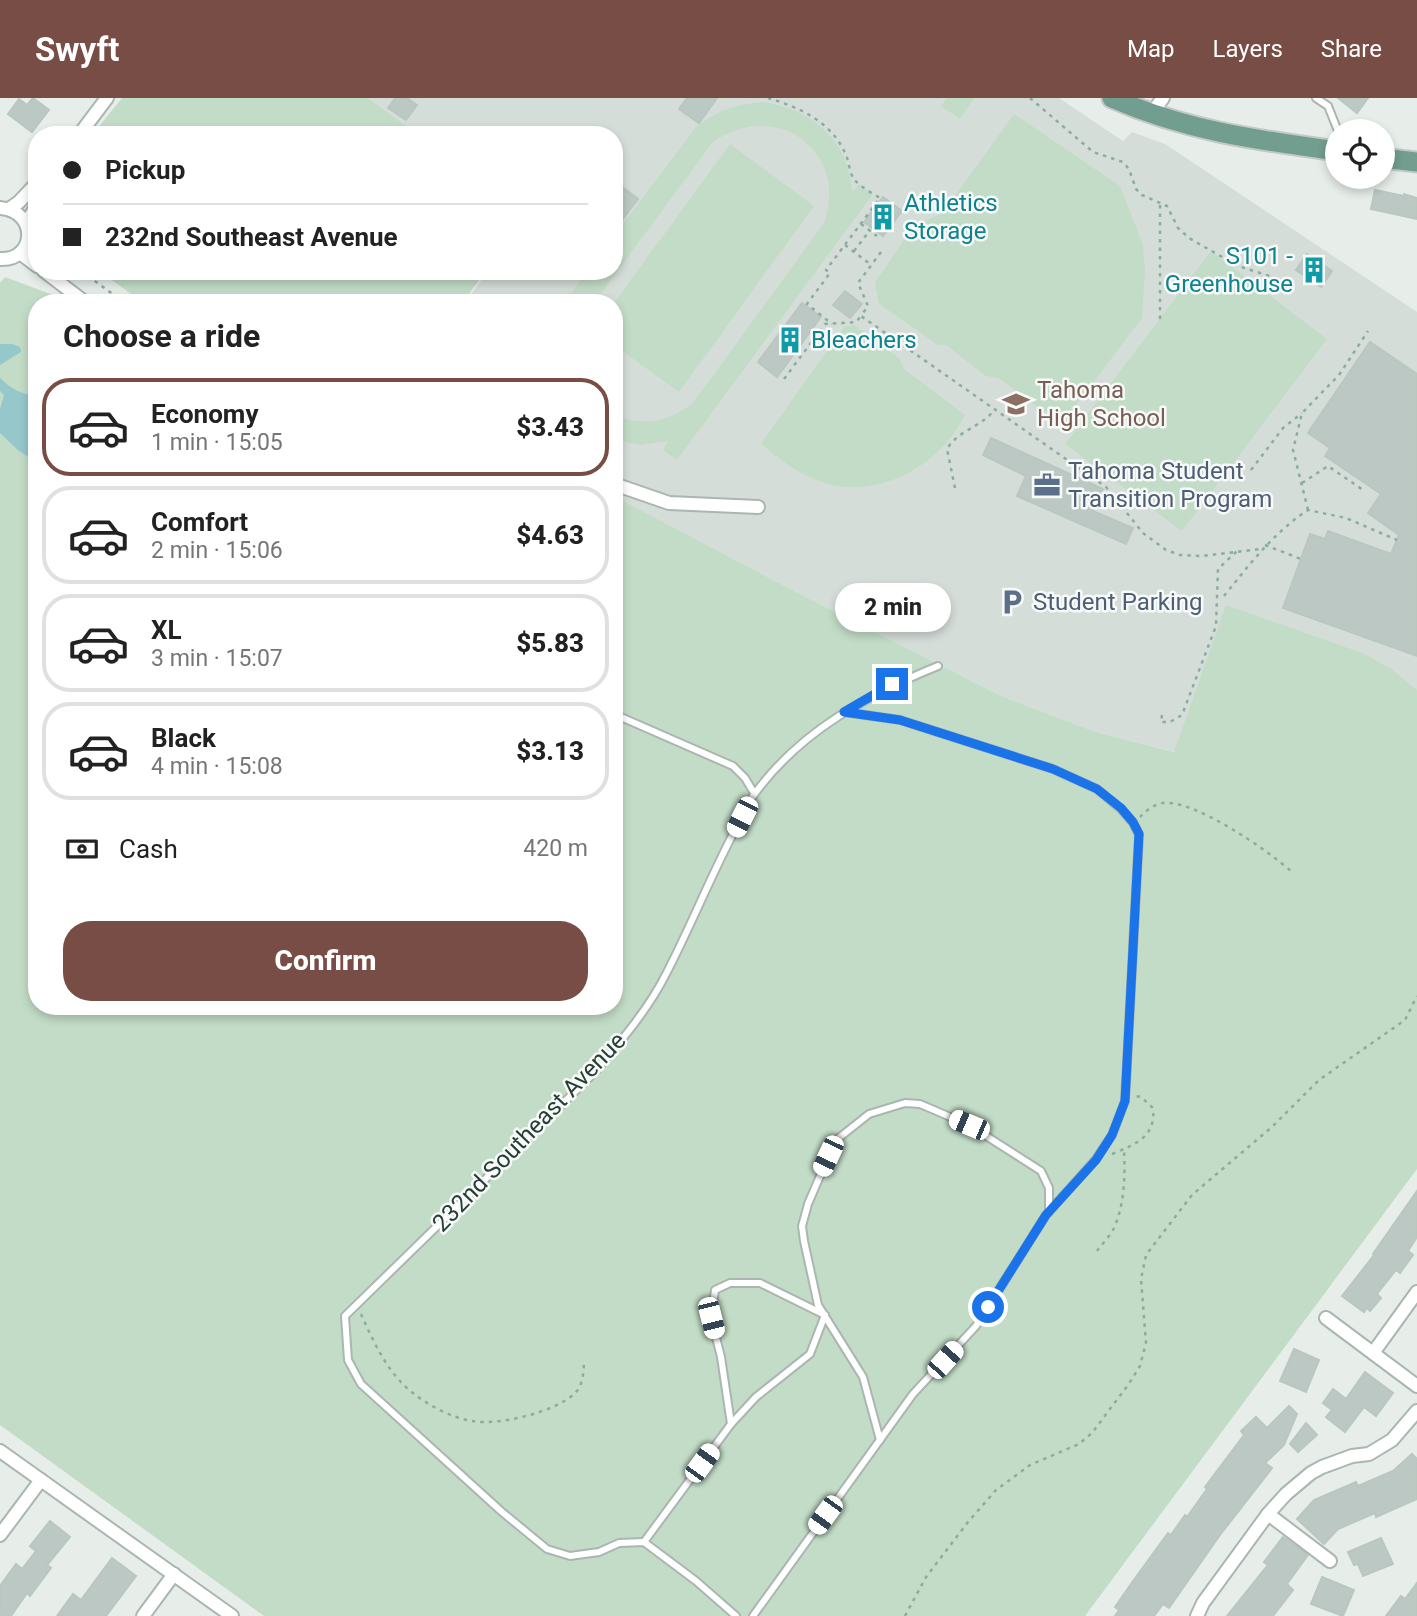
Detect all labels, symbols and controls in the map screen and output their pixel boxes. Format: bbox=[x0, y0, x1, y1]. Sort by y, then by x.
text: Swyft bbox=[35, 30, 119, 69]
text: Map bbox=[1127, 35, 1175, 63]
text: Layers bbox=[1213, 35, 1283, 63]
text: Share bbox=[1321, 35, 1382, 63]
map controls bbox=[1325, 119, 1395, 189]
button: locate bbox=[1325, 119, 1395, 189]
text: Pickup bbox=[105, 155, 185, 185]
place label: Athletics Storage bbox=[904, 189, 998, 245]
building icon: Athletics Storage bbox=[868, 202, 898, 232]
text: 232nd Southeast Avenue bbox=[105, 222, 398, 252]
place label: S101 - Greenhouse bbox=[1165, 242, 1293, 298]
building icon: S101 - Greenhouse bbox=[1299, 255, 1329, 285]
text: Choose a ride bbox=[63, 317, 260, 355]
building icon: Bleachers bbox=[775, 325, 805, 355]
place label: Bleachers bbox=[811, 326, 917, 354]
place label: Tahoma High School bbox=[1037, 376, 1166, 432]
school or university icon: Tahoma High School bbox=[1001, 389, 1031, 419]
icon: car bbox=[67, 396, 130, 459]
text: Economy bbox=[151, 399, 258, 429]
text: $3.43 bbox=[516, 412, 584, 442]
text: 1 min · 15:05 bbox=[151, 429, 283, 456]
place label: Tahoma Student Transition Program bbox=[1068, 457, 1272, 513]
office icon: Tahoma Student Transition Program bbox=[1032, 470, 1062, 500]
icon: car bbox=[67, 504, 130, 567]
text: Comfort bbox=[151, 507, 248, 537]
text: $4.63 bbox=[516, 520, 584, 550]
text: 2 min · 15:06 bbox=[151, 537, 283, 564]
callout: 2 min bbox=[834, 582, 950, 632]
parking icon: Student Parking bbox=[997, 587, 1027, 617]
place label: Student Parking bbox=[1033, 588, 1203, 616]
text: 2 min bbox=[864, 594, 922, 621]
icon: car bbox=[67, 612, 130, 675]
text: XL bbox=[151, 615, 182, 645]
text: $5.83 bbox=[516, 628, 584, 658]
text: 3 min · 15:07 bbox=[151, 645, 283, 672]
route end bbox=[876, 668, 908, 700]
icon: car bbox=[67, 720, 130, 783]
text: Black bbox=[151, 723, 216, 753]
text: $3.13 bbox=[516, 736, 584, 766]
text: 4 min · 15:08 bbox=[151, 753, 283, 780]
car bbox=[724, 794, 761, 840]
icon: cash bbox=[63, 830, 101, 868]
text: Cash bbox=[119, 834, 178, 864]
text: 420 m bbox=[523, 835, 588, 862]
button: Confirm bbox=[63, 921, 588, 1001]
street label: 232nd Southeast Avenue bbox=[427, 1027, 631, 1237]
car bbox=[946, 1107, 993, 1143]
car bbox=[810, 1133, 847, 1179]
route start bbox=[972, 1291, 1004, 1323]
car bbox=[696, 1295, 727, 1341]
car bbox=[924, 1337, 967, 1383]
car bbox=[682, 1440, 723, 1486]
car bbox=[805, 1492, 846, 1538]

